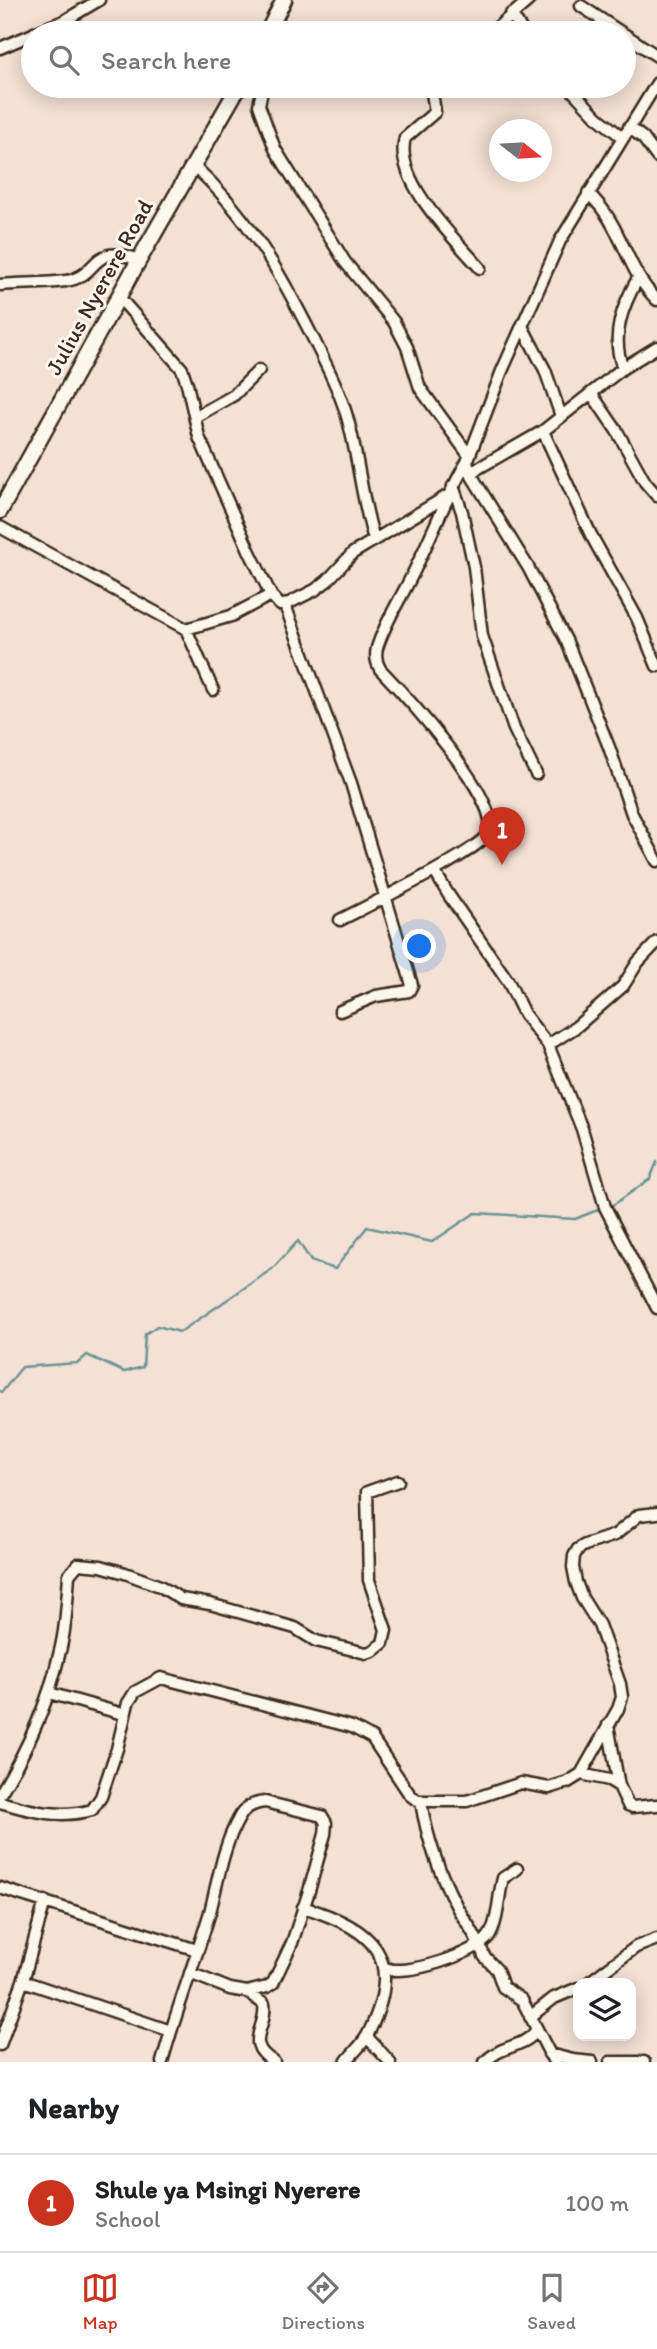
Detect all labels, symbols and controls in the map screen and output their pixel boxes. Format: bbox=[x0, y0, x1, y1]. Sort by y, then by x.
search box bbox=[21, 21, 636, 98]
icon: search bbox=[45, 41, 83, 79]
text: Search here bbox=[101, 44, 231, 76]
north arrow bbox=[489, 119, 552, 182]
street label: Julius Nyerere Road bbox=[39, 194, 159, 380]
pin: 1 bbox=[479, 807, 525, 865]
your location bbox=[402, 929, 436, 963]
map controls bbox=[573, 1978, 636, 2041]
button: layers bbox=[573, 1978, 636, 2041]
text: Nearby bbox=[28, 2089, 119, 2126]
text: Shule ya Msingi Nyerere bbox=[95, 2173, 361, 2205]
text: 1 bbox=[46, 2189, 56, 2217]
text: 100 m bbox=[565, 2189, 629, 2217]
text: School bbox=[95, 2205, 160, 2233]
tab: Map bbox=[81, 2269, 119, 2334]
tab: Directions bbox=[281, 2269, 365, 2334]
tab: Saved bbox=[527, 2269, 576, 2334]

